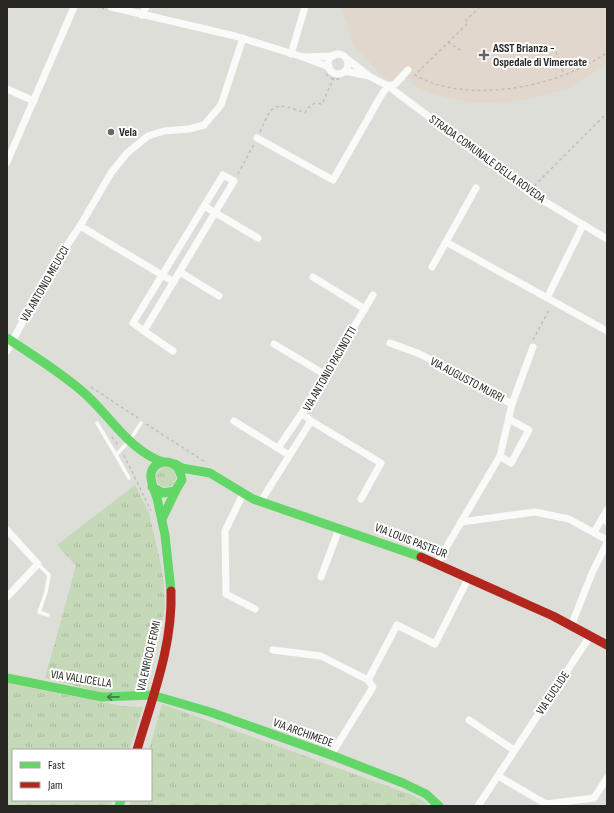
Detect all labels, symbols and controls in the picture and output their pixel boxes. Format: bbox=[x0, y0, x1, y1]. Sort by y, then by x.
place label: ASST Brianza - Ospedale di Vimercate bbox=[492, 41, 587, 70]
marker: ASST Brianza - Ospedale di Vimercate bbox=[478, 49, 490, 61]
street label: STRADA COMUNALE DELLA ROVEDA bbox=[426, 112, 549, 207]
place label: Vela bbox=[119, 125, 137, 140]
marker: Vela bbox=[106, 127, 116, 137]
street label: VIA ANTONIO MEUCCI bbox=[17, 243, 73, 325]
street label: VIA ANTONIO PACINOTTI bbox=[300, 324, 360, 414]
street label: VIA AUGUSTO MURRI bbox=[427, 354, 507, 406]
street label: VIA LOUIS PASTEUR bbox=[373, 520, 450, 562]
street label: VIA ENRICO FERMI bbox=[134, 619, 164, 693]
street label: VIA VALLICELLA bbox=[50, 667, 113, 691]
street label: VIA EUCLIDE bbox=[533, 668, 573, 718]
one-way arrow bbox=[107, 693, 120, 700]
street label: VIA ARCHIMEDE bbox=[271, 715, 335, 751]
legend bbox=[12, 749, 152, 801]
text: Fast bbox=[48, 758, 65, 773]
text: Jam bbox=[47, 778, 63, 793]

